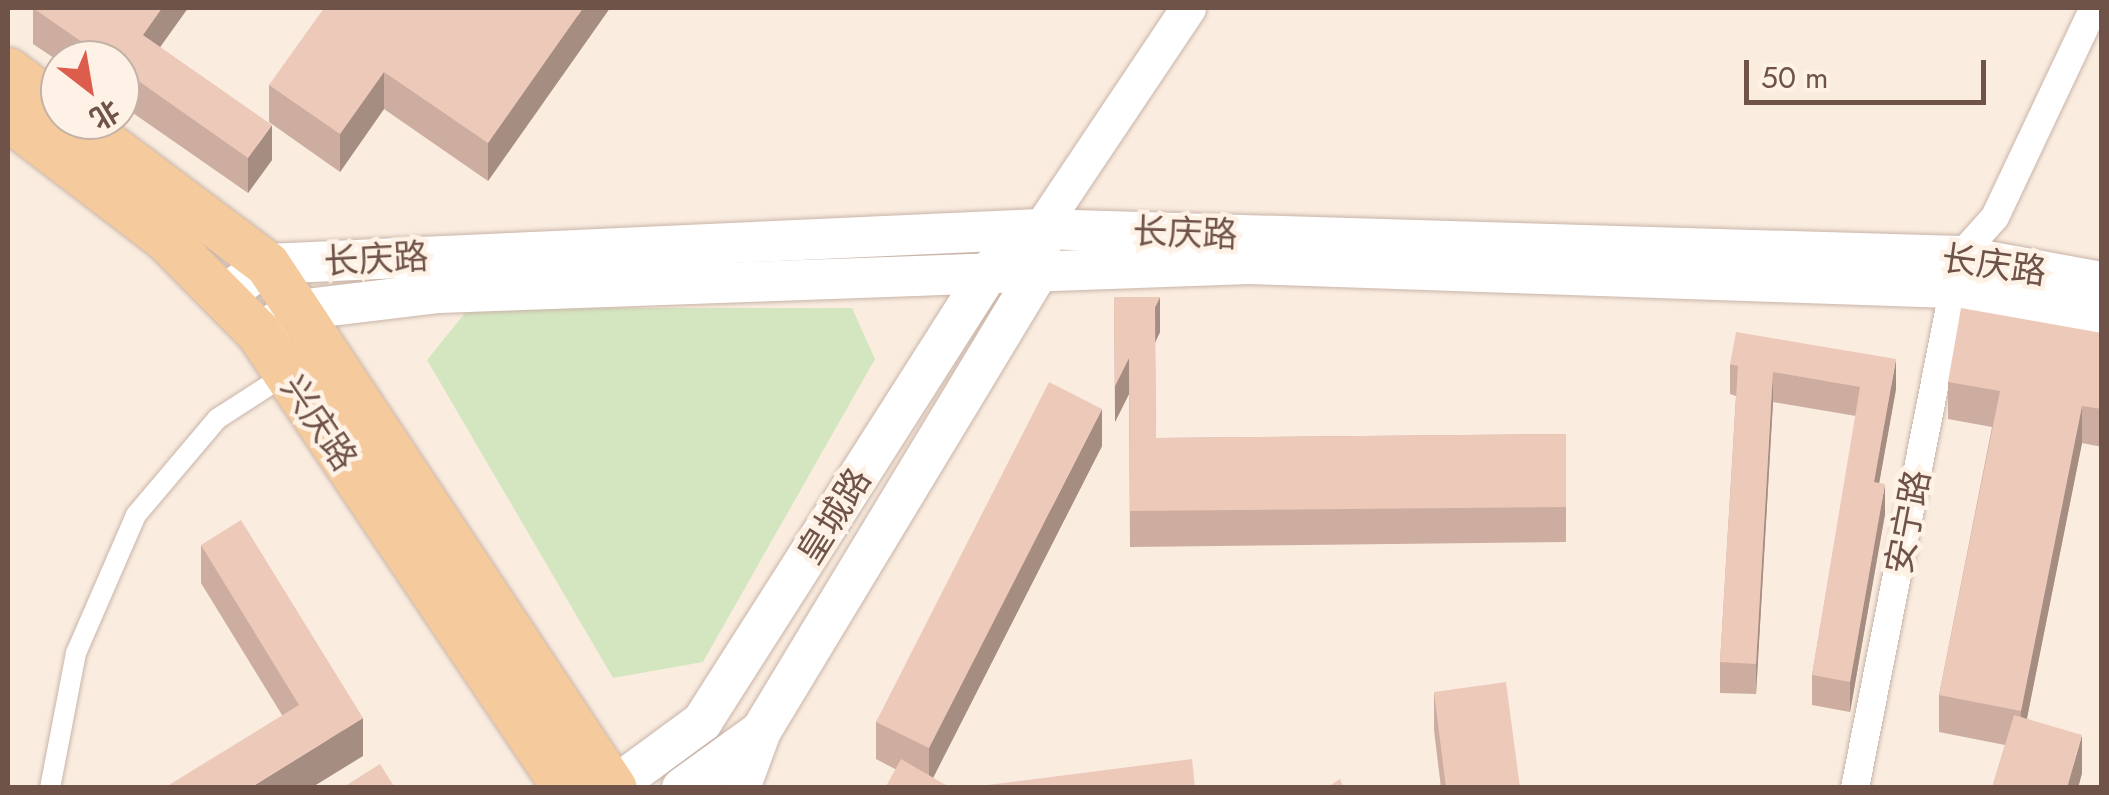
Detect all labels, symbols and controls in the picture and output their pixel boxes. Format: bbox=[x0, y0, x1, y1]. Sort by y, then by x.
north arrow bbox=[40, 40, 140, 140]
scale bar bbox=[1749, 40, 1992, 102]
text: 50 m bbox=[1761, 56, 1828, 99]
text: 北 bbox=[82, 90, 127, 139]
street label: 长庆路 bbox=[1132, 210, 1238, 256]
street label: 长庆路 bbox=[322, 235, 430, 283]
street label: 长庆路 bbox=[1939, 237, 2049, 293]
street label: 兴庆路 bbox=[272, 368, 366, 478]
street label: 皇城路 bbox=[788, 460, 880, 572]
street label: 安宁路 bbox=[1877, 466, 1939, 578]

